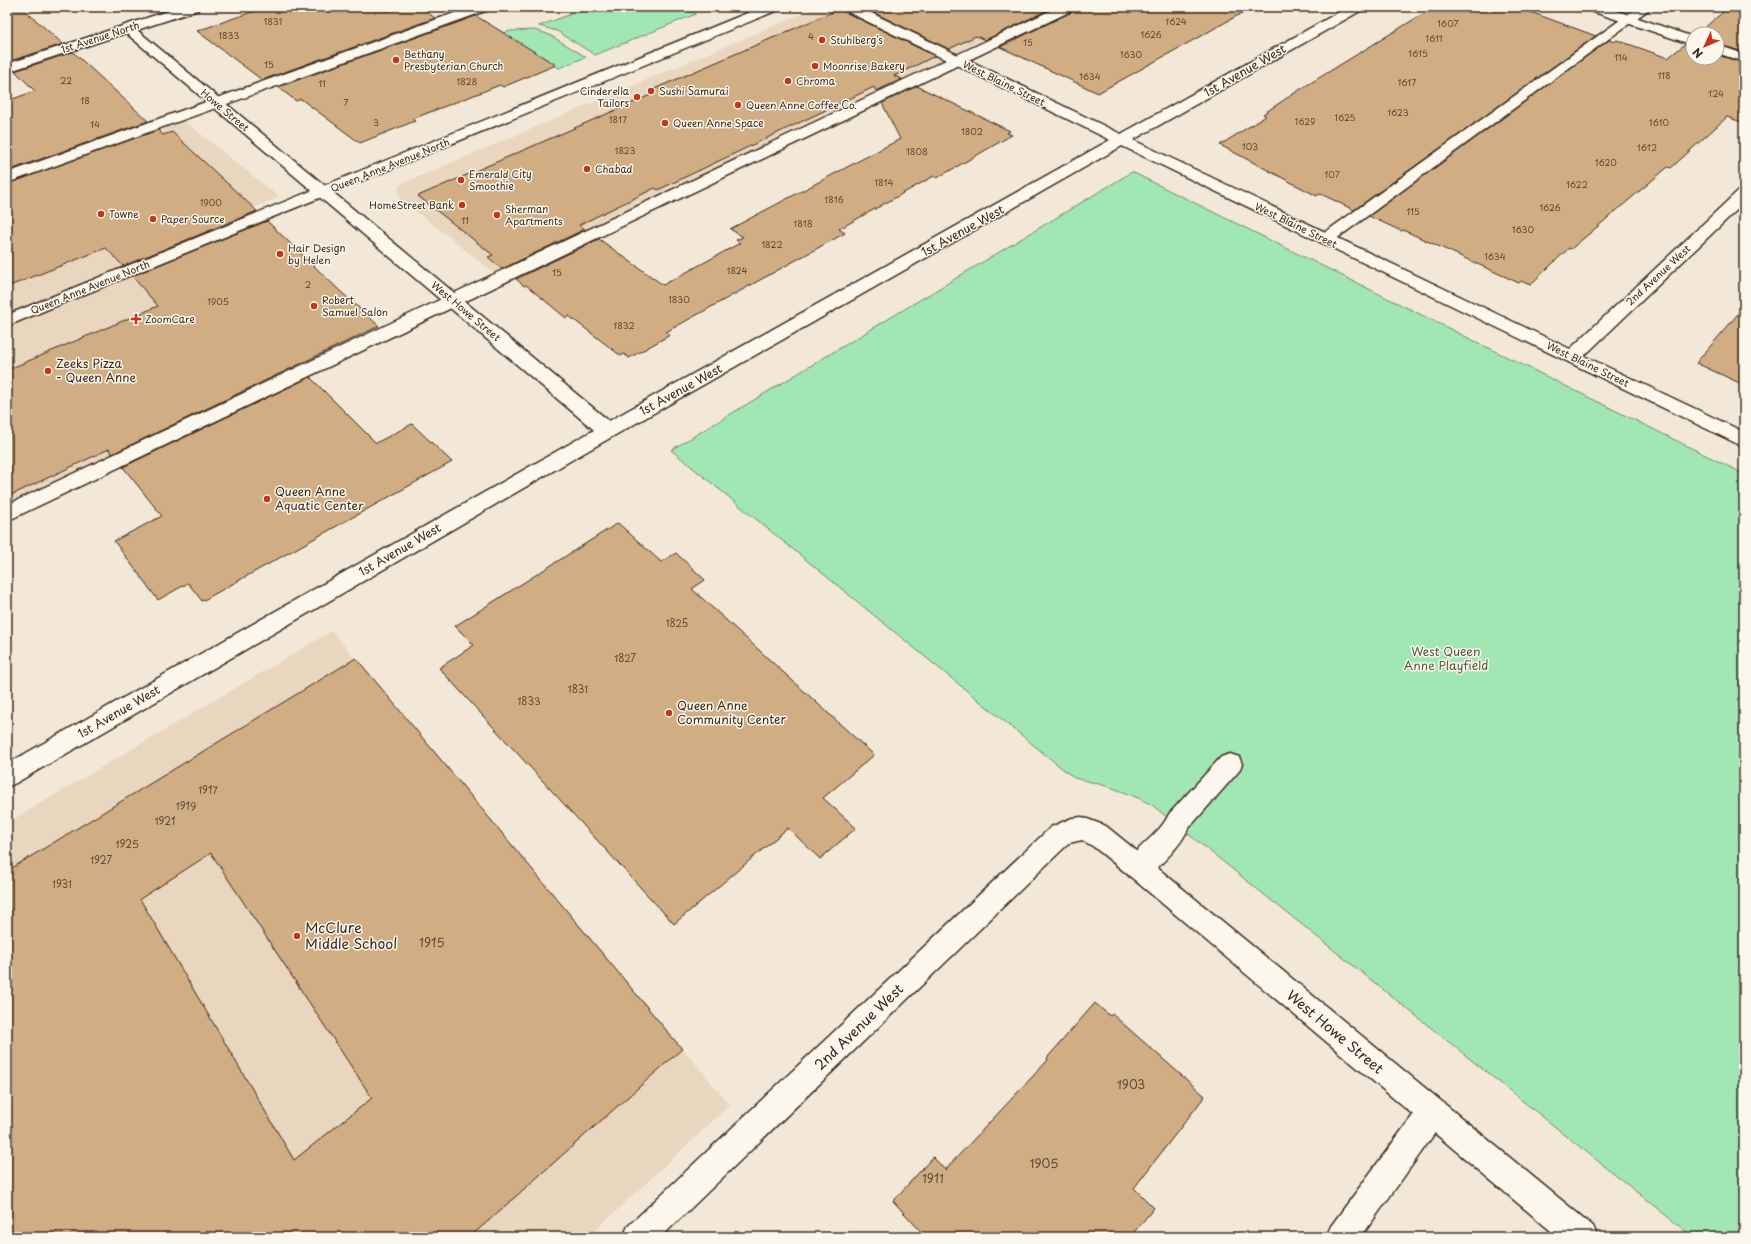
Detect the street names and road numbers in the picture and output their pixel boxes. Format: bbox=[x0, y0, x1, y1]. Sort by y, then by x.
street label: 1st Avenue North bbox=[59, 17, 141, 56]
street label: 1st Avenue West bbox=[1200, 39, 1289, 101]
street label: West Blaine Street bbox=[960, 56, 1048, 109]
street label: Howe Street bbox=[198, 85, 253, 134]
street label: Queen Anne Avenue North bbox=[328, 134, 452, 195]
street label: West Blaine Street bbox=[1252, 198, 1340, 251]
street label: 1st Avenue West bbox=[918, 200, 1007, 260]
street label: 2nd Avenue West bbox=[1622, 241, 1693, 308]
street label: Queen Anne Avenue North bbox=[28, 256, 152, 317]
street label: West Howe Street bbox=[428, 277, 504, 344]
street label: West Blaine Street bbox=[1544, 337, 1632, 390]
street label: 1st Avenue West bbox=[636, 359, 725, 419]
street label: 1st Avenue West bbox=[355, 518, 444, 580]
street label: 1st Avenue West bbox=[74, 680, 163, 742]
street label: 2nd Avenue West bbox=[809, 978, 908, 1075]
street label: West Howe Street bbox=[1282, 985, 1389, 1079]

